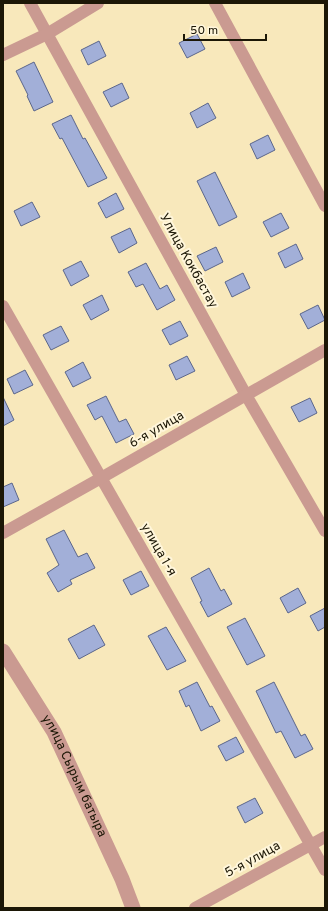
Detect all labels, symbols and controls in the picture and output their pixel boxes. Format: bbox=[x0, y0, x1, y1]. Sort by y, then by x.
scale bar bbox=[184, 16, 266, 42]
text: 50 m bbox=[190, 23, 218, 39]
street label: Улица Кокбастау bbox=[155, 211, 221, 311]
street label: 6-я улица bbox=[127, 408, 187, 452]
street label: улица 1-я bbox=[137, 521, 179, 579]
street label: улица Сырым батыра bbox=[37, 712, 110, 840]
street label: 5-я улица bbox=[223, 838, 283, 882]

